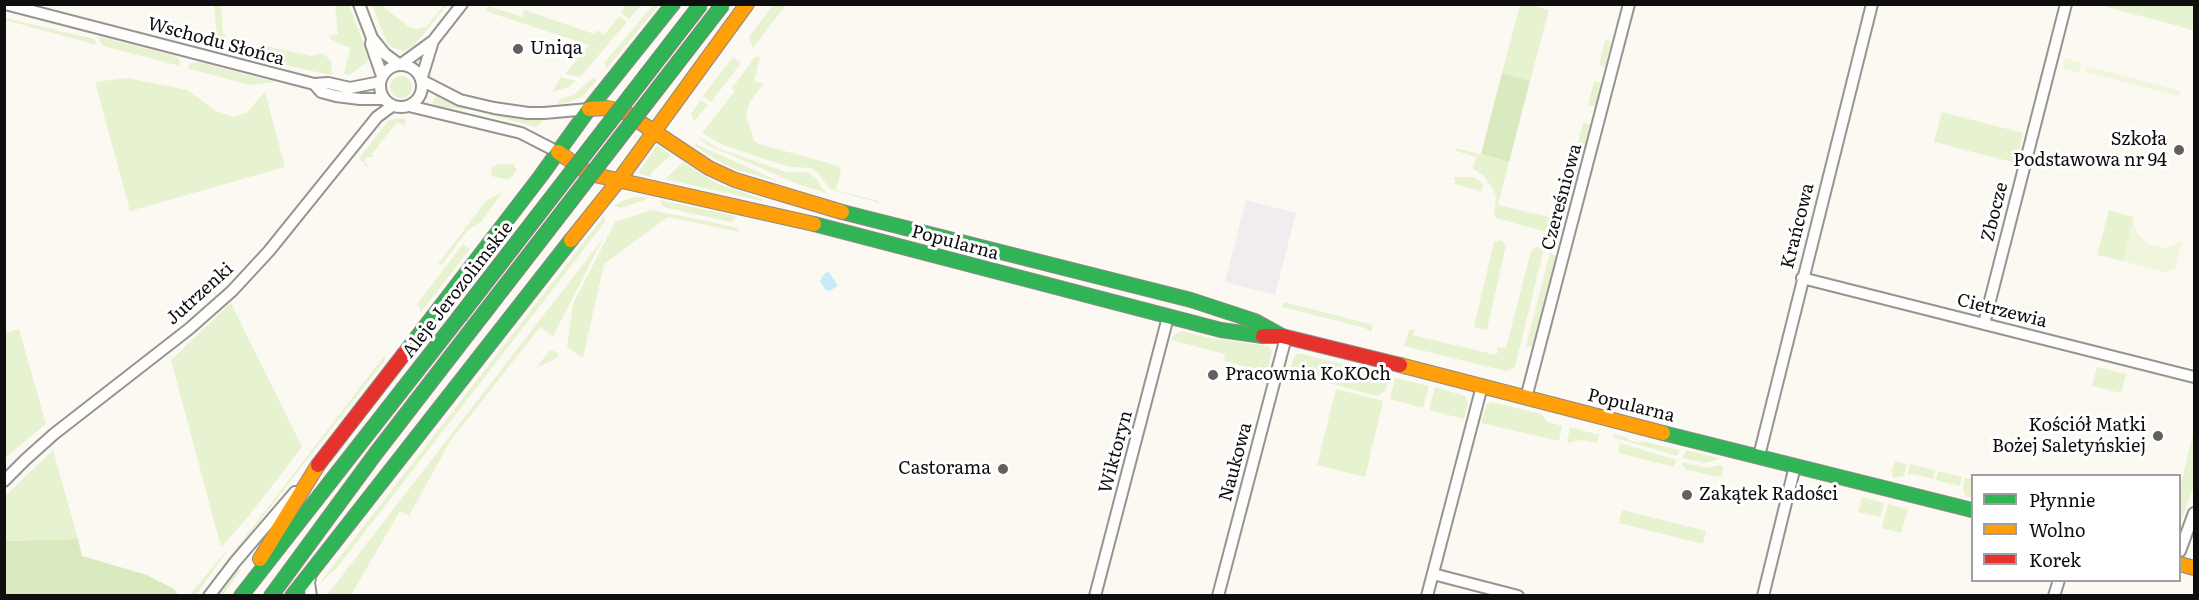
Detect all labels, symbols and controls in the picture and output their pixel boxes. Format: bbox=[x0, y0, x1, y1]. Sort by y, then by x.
street label: Wschodu Słońca bbox=[145, 13, 287, 71]
place label: Uniqa bbox=[530, 38, 582, 60]
marker: Uniqa bbox=[511, 42, 525, 56]
place label: Szkoła Podstawowa nr 94 bbox=[2013, 129, 2167, 172]
street label: Czereśniowa bbox=[1537, 141, 1587, 253]
marker: Szkoła Podstawowa nr 94 bbox=[2172, 143, 2186, 157]
street label: Zbocze bbox=[1977, 180, 2013, 244]
street label: Krańcowa bbox=[1777, 181, 1819, 271]
street label: Aleje Jerozolimskie bbox=[398, 218, 518, 362]
street label: Popularna bbox=[909, 221, 1001, 265]
street label: Jutrzenki bbox=[162, 258, 238, 330]
street label: Cietrzewia bbox=[1955, 289, 2049, 333]
place label: Pracownia KoKOch bbox=[1225, 364, 1391, 386]
marker: Pracownia KoKOch bbox=[1206, 368, 1220, 382]
street label: Popularna bbox=[1585, 385, 1677, 427]
street label: Wiktoryn bbox=[1095, 408, 1137, 496]
place label: Kościół Matki Bożej Saletyńskiej bbox=[1992, 415, 2146, 458]
street label: Naukowa bbox=[1215, 420, 1257, 504]
marker: Kościół Matki Bożej Saletyńskiej bbox=[2151, 429, 2165, 443]
place label: Castorama bbox=[898, 458, 991, 480]
marker: Castorama bbox=[996, 462, 1010, 476]
legend bbox=[1971, 474, 2181, 582]
place label: Zakątek Radości bbox=[1699, 484, 1838, 506]
text: Płynnie bbox=[2029, 486, 2095, 513]
marker: Zakątek Radości bbox=[1680, 488, 1694, 502]
text: Wolno bbox=[2029, 516, 2086, 543]
text: Korek bbox=[2029, 546, 2081, 573]

